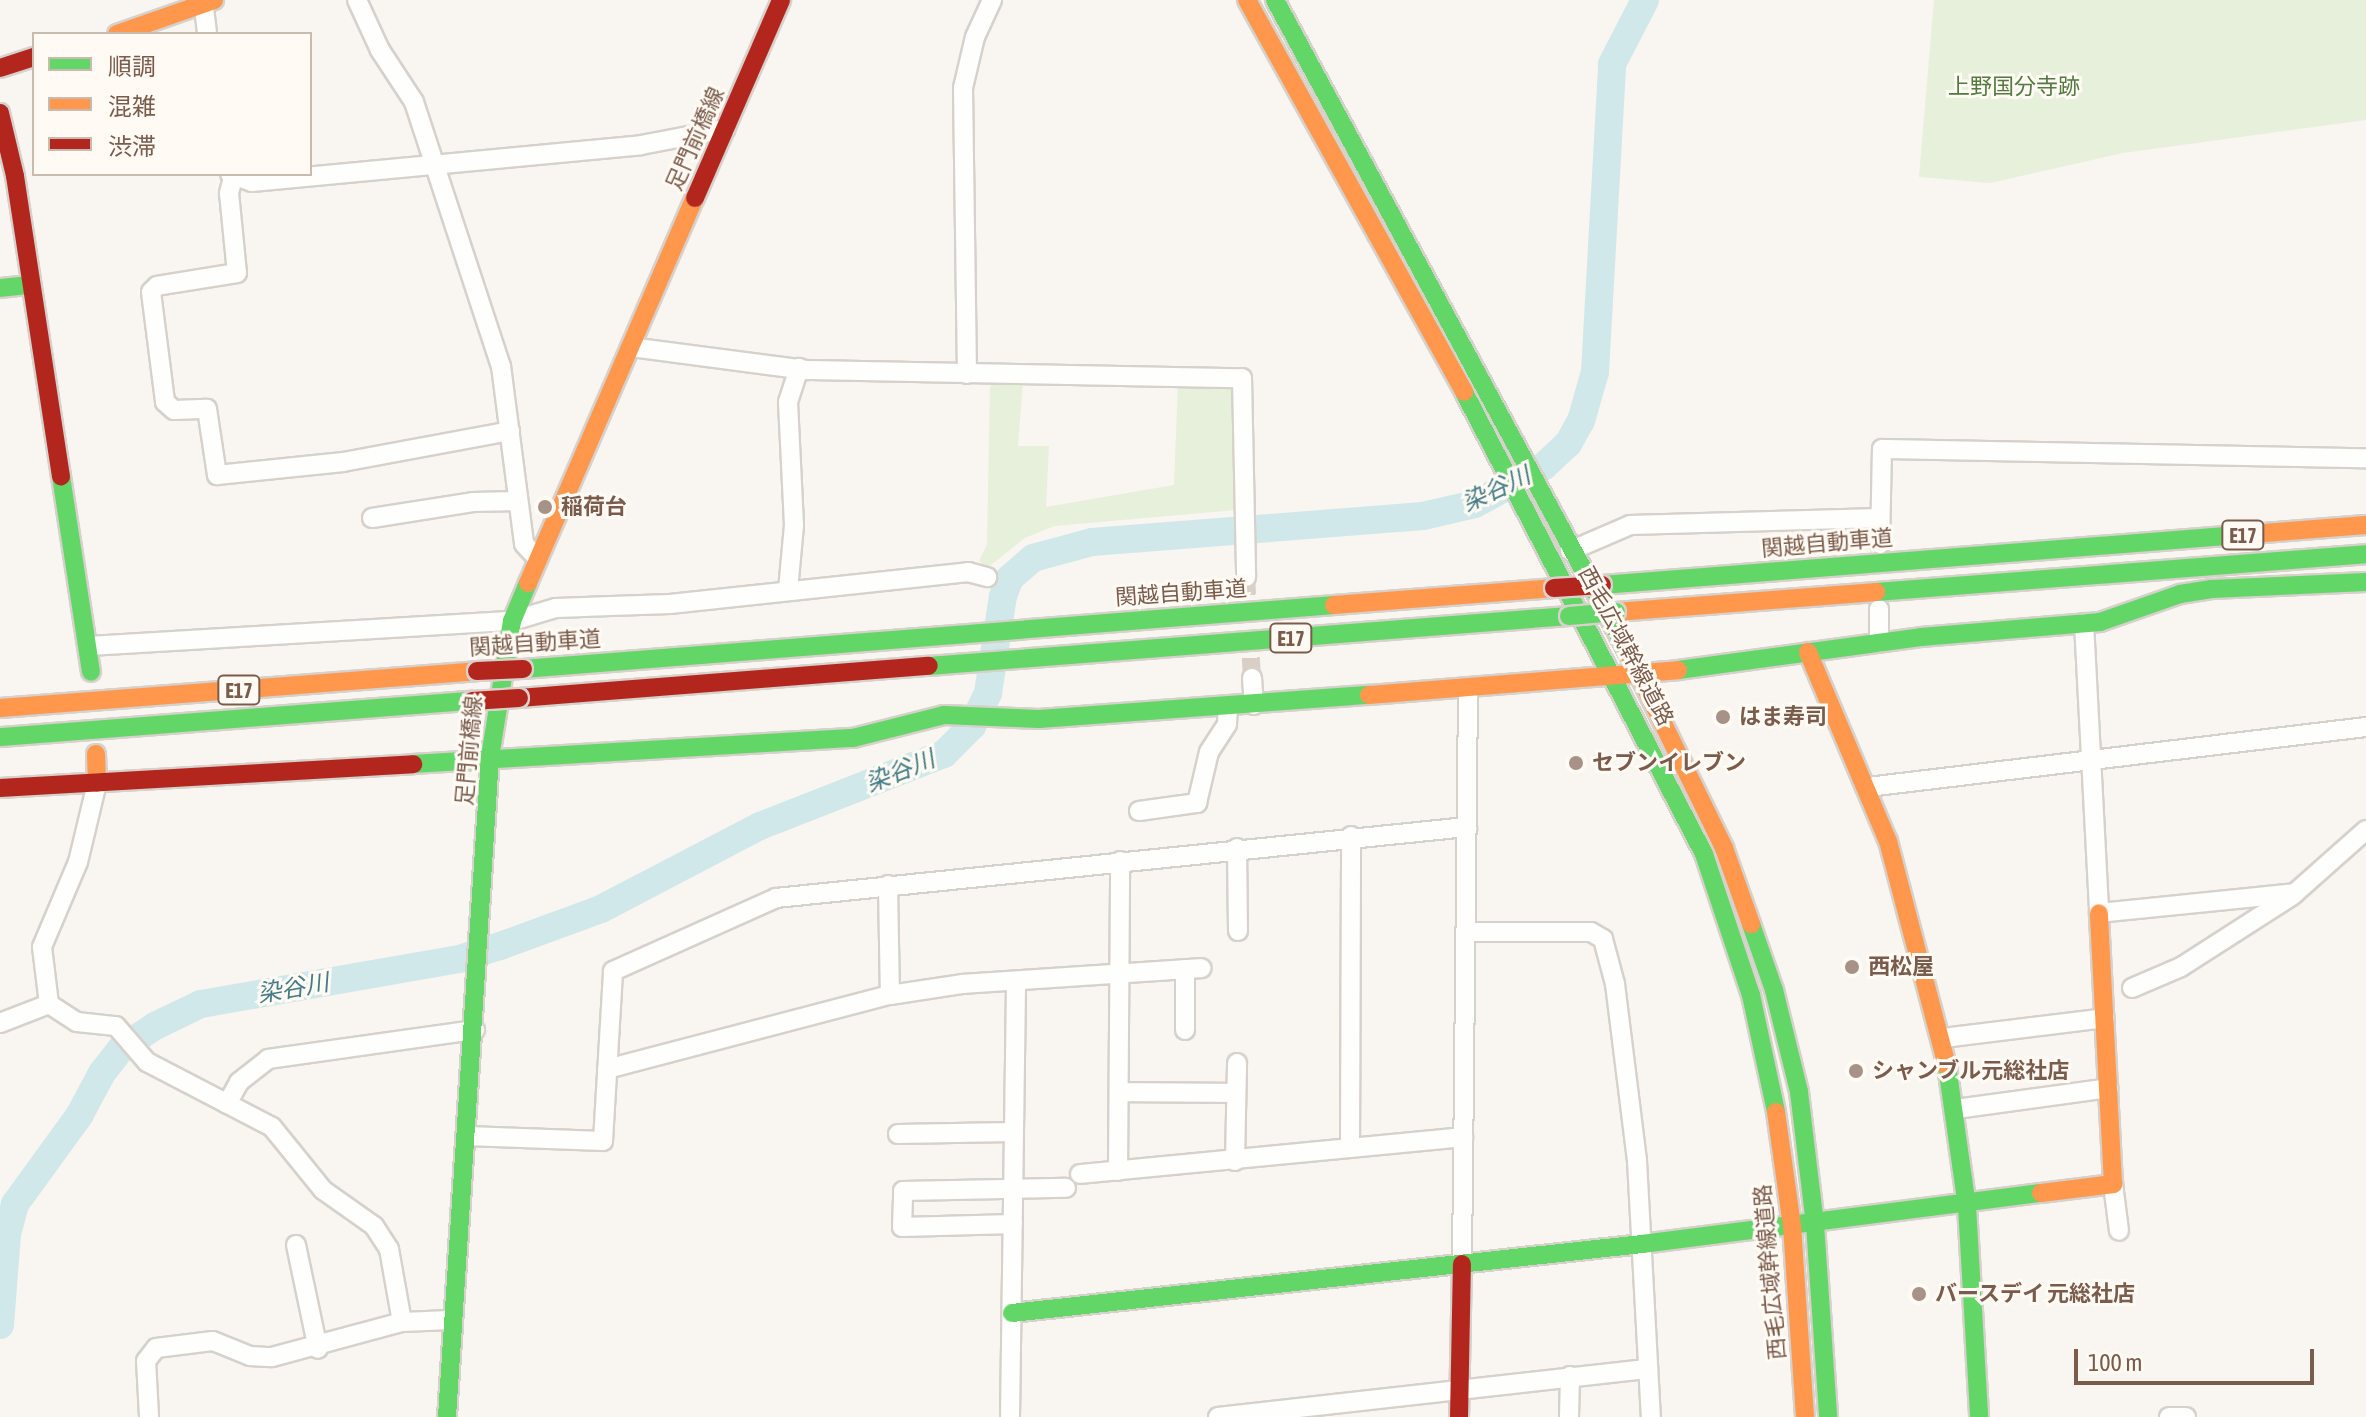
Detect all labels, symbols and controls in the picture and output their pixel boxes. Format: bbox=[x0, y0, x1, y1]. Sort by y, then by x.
legend bbox=[32, 32, 312, 176]
text: 順調 bbox=[108, 53, 156, 80]
park label: 上野国分寺跡 bbox=[1948, 74, 2080, 100]
street label: 足門前橋線 bbox=[661, 83, 729, 195]
text: 混雑 bbox=[108, 93, 156, 120]
text: 渋滞 bbox=[108, 133, 156, 160]
water label: 染谷川 bbox=[1457, 461, 1535, 517]
place label: 稲荷台 bbox=[561, 494, 627, 520]
marker: 稲荷台 bbox=[536, 498, 554, 516]
road number: E17 bbox=[2221, 519, 2265, 551]
street label: 関越自動車道 bbox=[1760, 524, 1894, 562]
street label: 西毛広域幹線道路 bbox=[1573, 562, 1679, 730]
street label: 関越自動車道 bbox=[1114, 575, 1248, 611]
road number: E17 bbox=[1269, 622, 1313, 654]
street label: 関越自動車道 bbox=[468, 625, 602, 661]
road number: E17 bbox=[217, 674, 261, 706]
street label: 足門前橋線 bbox=[451, 695, 487, 807]
place label: はま寿司 bbox=[1739, 704, 1827, 730]
marker: はま寿司 bbox=[1714, 708, 1732, 726]
water label: 染谷川 bbox=[861, 744, 939, 798]
place label: セブンイレブン bbox=[1592, 750, 1746, 776]
marker: セブンイレブン bbox=[1567, 754, 1585, 772]
place label: 西松屋 bbox=[1868, 954, 1934, 980]
marker: 西松屋 bbox=[1843, 958, 1861, 976]
water label: 染谷川 bbox=[255, 968, 331, 1008]
place label: シャンブル元総社店 bbox=[1872, 1058, 2070, 1084]
marker: シャンブル元総社店 bbox=[1847, 1062, 1865, 1080]
street label: 西毛広域幹線道路 bbox=[1749, 1183, 1791, 1361]
place label: バースデイ 元総社店 bbox=[1935, 1281, 2136, 1307]
marker: バースデイ 元総社店 bbox=[1910, 1285, 1928, 1303]
scale bar bbox=[2078, 1333, 2318, 1383]
text: 100 m bbox=[2088, 1349, 2142, 1376]

